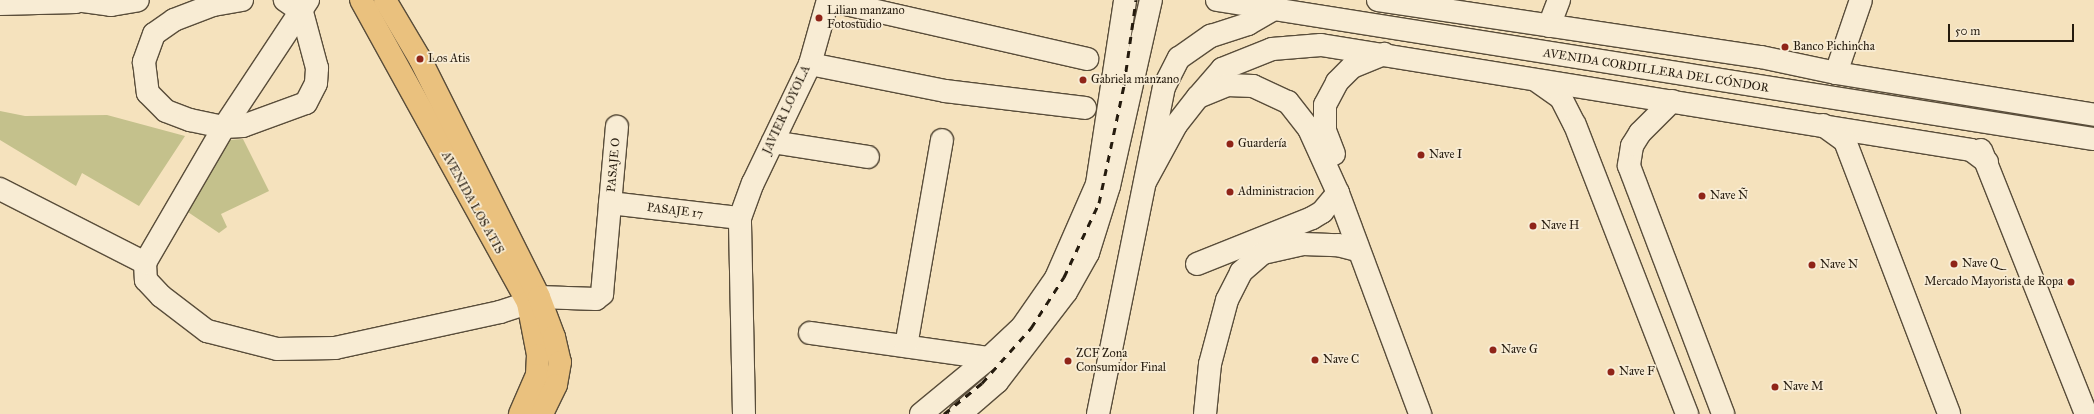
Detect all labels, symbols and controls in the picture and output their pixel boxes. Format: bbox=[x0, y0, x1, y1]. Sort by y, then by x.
place label: Lilian manzano Fotostudio bbox=[827, 4, 905, 32]
marker: Lilian manzano Fotostudio bbox=[814, 13, 824, 23]
scale bar bbox=[1950, 16, 2076, 42]
text: 50 m bbox=[1955, 24, 1980, 38]
place label: Banco Pichincha bbox=[1793, 40, 1875, 54]
marker: Banco Pichincha bbox=[1780, 42, 1790, 52]
street label: AVENIDA CORDILLERA DEL CÓNDOR bbox=[1542, 46, 1770, 96]
place label: Los Atis bbox=[428, 52, 470, 66]
marker: Los Atis bbox=[415, 54, 425, 64]
street label: JAVIER LOYOLA bbox=[760, 63, 814, 157]
place label: Gabriela manzano bbox=[1091, 73, 1179, 87]
marker: Gabriela manzano bbox=[1078, 75, 1088, 85]
street label: PASAJE O bbox=[604, 137, 624, 193]
place label: Guardería bbox=[1238, 137, 1287, 151]
marker: Guardería bbox=[1225, 139, 1235, 149]
place label: Nave I bbox=[1429, 148, 1462, 162]
street label: AVENIDA LOS ATIS bbox=[438, 149, 506, 257]
marker: Nave I bbox=[1416, 150, 1426, 160]
place label: Administracion bbox=[1238, 185, 1314, 199]
marker: Administracion bbox=[1225, 187, 1235, 197]
place label: Nave Ñ bbox=[1710, 189, 1748, 203]
marker: Nave Ñ bbox=[1697, 191, 1707, 201]
street label: PASAJE 17 bbox=[646, 200, 704, 222]
place label: Nave H bbox=[1541, 219, 1579, 233]
marker: Nave H bbox=[1528, 221, 1538, 231]
place label: Nave Q bbox=[1962, 257, 1999, 271]
place label: Nave N bbox=[1820, 258, 1858, 272]
marker: Nave Q bbox=[1949, 259, 1959, 269]
marker: Nave N bbox=[1807, 260, 1817, 270]
place label: Mercado Mayorista de Ropa bbox=[1924, 275, 2063, 289]
marker: Mercado Mayorista de Ropa bbox=[2066, 277, 2076, 287]
place label: Nave G bbox=[1501, 343, 1538, 357]
marker: Nave G bbox=[1488, 345, 1498, 355]
place label: ZCF Zona Consumidor Final bbox=[1076, 347, 1166, 375]
place label: Nave C bbox=[1323, 353, 1359, 367]
marker: Nave C bbox=[1310, 355, 1320, 365]
marker: ZCF Zona Consumidor Final bbox=[1063, 356, 1073, 366]
place label: Nave F bbox=[1619, 365, 1655, 379]
marker: Nave F bbox=[1606, 367, 1616, 377]
place label: Nave M bbox=[1783, 380, 1823, 394]
marker: Nave M bbox=[1770, 382, 1780, 392]

